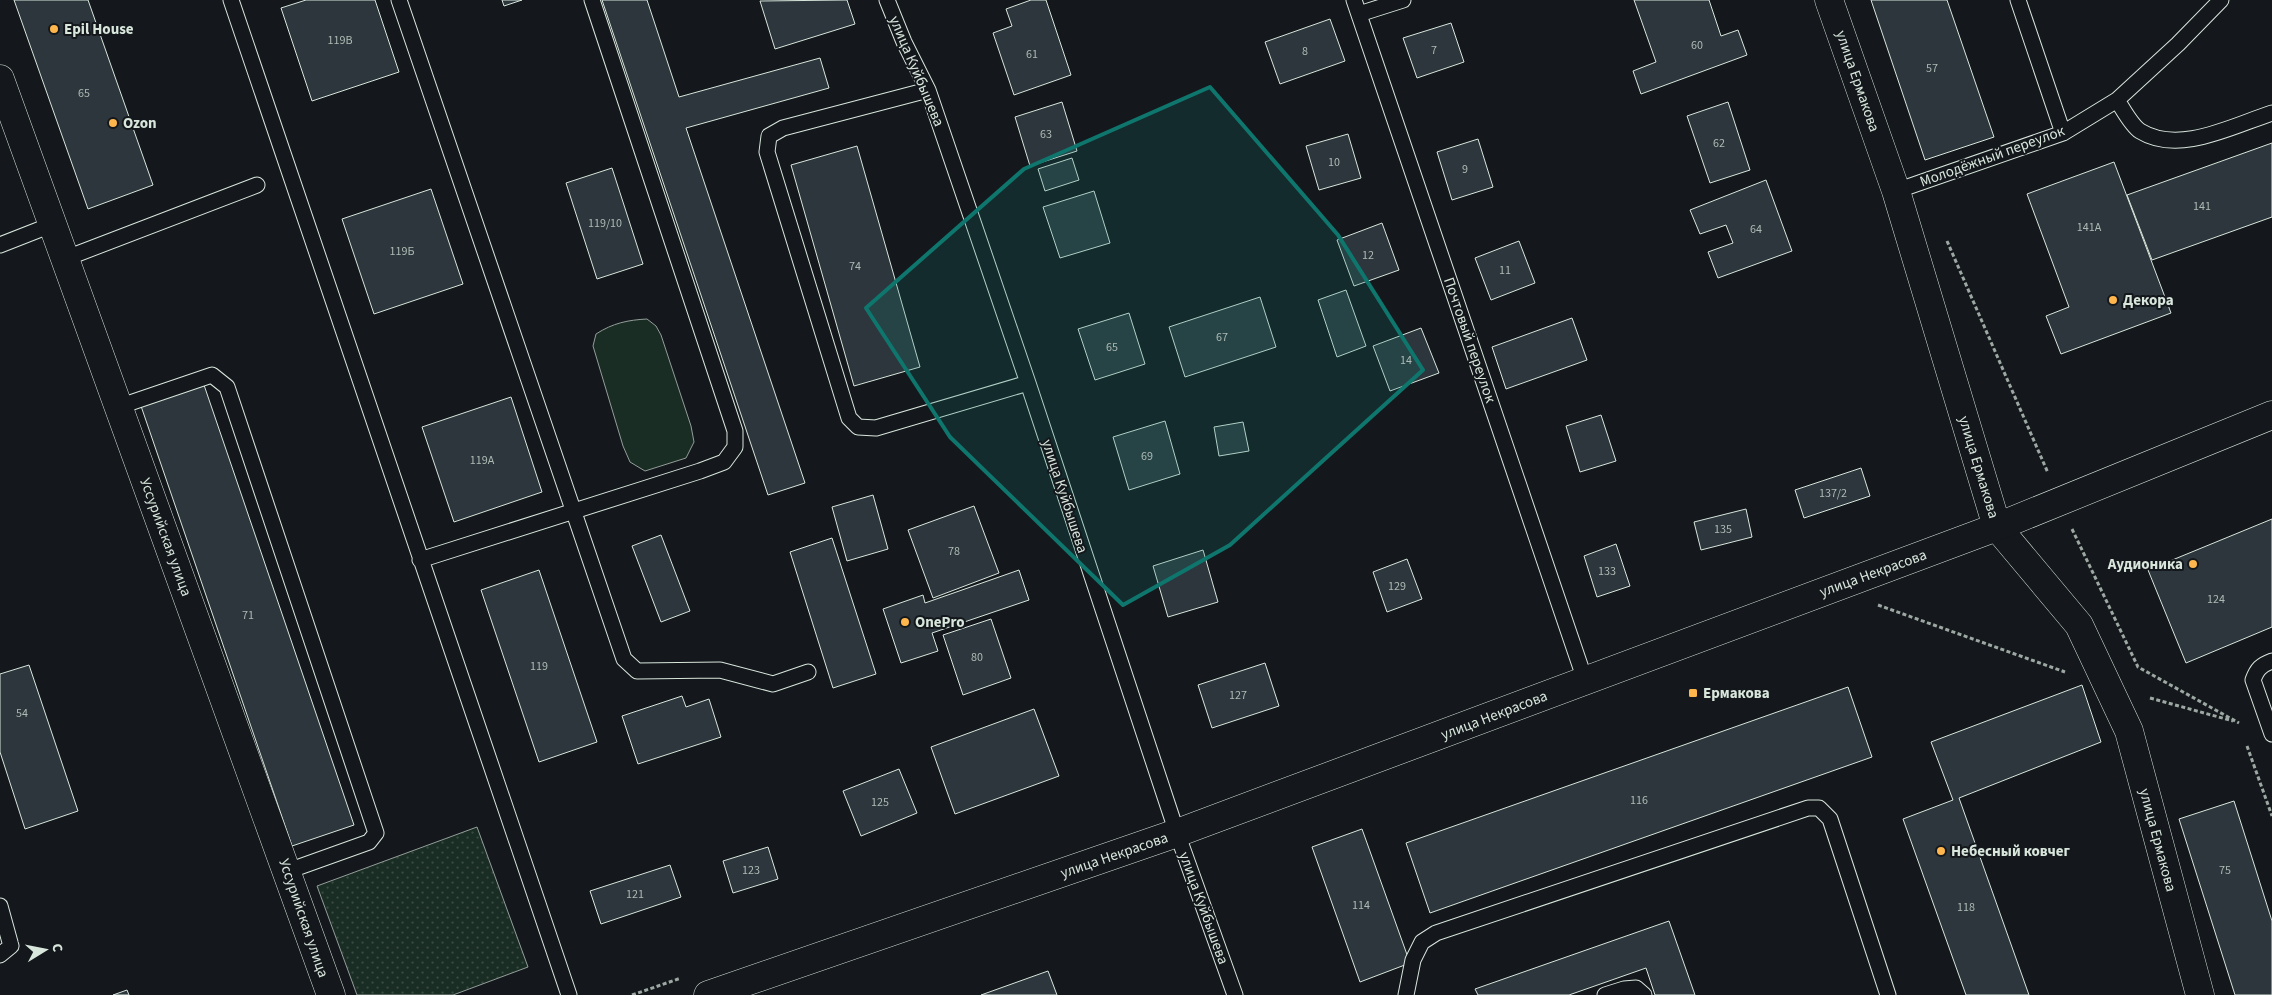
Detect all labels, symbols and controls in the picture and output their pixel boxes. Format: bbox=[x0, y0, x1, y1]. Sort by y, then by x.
street label: улица Куйбышева bbox=[884, 13, 949, 130]
place label: Epil House bbox=[64, 19, 134, 40]
marker: Epil House bbox=[48, 23, 60, 35]
street label: улица Ермакова bbox=[1830, 28, 1885, 135]
house number: 119В bbox=[328, 32, 352, 49]
house number: 60 bbox=[1691, 37, 1703, 54]
house number: 7 bbox=[1431, 42, 1437, 59]
house number: 8 bbox=[1302, 43, 1308, 60]
house number: 61 bbox=[1026, 46, 1038, 63]
house number: 57 bbox=[1926, 60, 1938, 77]
house number: 65 bbox=[78, 85, 90, 102]
place label: Ozon bbox=[123, 113, 157, 134]
marker: Ozon bbox=[107, 117, 119, 129]
street label: Молодёжный переулок bbox=[1917, 120, 2068, 192]
house number: 63 bbox=[1040, 126, 1052, 143]
house number: 62 bbox=[1713, 135, 1725, 152]
house number: 10 bbox=[1328, 154, 1340, 171]
house number: 9 bbox=[1462, 161, 1468, 178]
house number: 141 bbox=[2193, 198, 2211, 215]
house number: 119/10 bbox=[588, 215, 622, 232]
house number: 141А bbox=[2077, 219, 2102, 236]
house number: 64 bbox=[1750, 221, 1762, 238]
house number: 119Б bbox=[390, 243, 414, 260]
house number: 12 bbox=[1362, 247, 1374, 264]
house number: 74 bbox=[849, 258, 861, 275]
house number: 11 bbox=[1499, 262, 1511, 279]
street label: Почтовый переулок bbox=[1438, 275, 1501, 406]
place label: Декора bbox=[2123, 290, 2174, 311]
marker: Декора bbox=[2107, 294, 2119, 306]
house number: 67 bbox=[1216, 329, 1228, 346]
house number: 65 bbox=[1106, 339, 1118, 356]
house number: 14 bbox=[1400, 352, 1412, 369]
street label: улица Ермакова bbox=[1953, 413, 2004, 521]
street label: улица Куйбышева bbox=[1036, 437, 1093, 556]
house number: 69 bbox=[1141, 448, 1153, 465]
house number: 119А bbox=[470, 452, 495, 469]
street label: Уссурийская улица bbox=[134, 475, 197, 599]
house number: 137/2 bbox=[1819, 485, 1847, 502]
house number: 135 bbox=[1714, 521, 1732, 538]
house number: 78 bbox=[948, 543, 960, 560]
street label: улица Некрасова bbox=[1817, 544, 1930, 603]
place label: Аудионика bbox=[2107, 554, 2183, 575]
marker: Аудионика bbox=[2187, 558, 2199, 570]
house number: 133 bbox=[1598, 563, 1616, 580]
house number: 129 bbox=[1388, 578, 1406, 595]
house number: 124 bbox=[2207, 591, 2225, 608]
house number: 71 bbox=[242, 607, 254, 624]
place label: OnePro bbox=[915, 612, 965, 633]
marker: OnePro bbox=[899, 616, 911, 628]
house number: 80 bbox=[971, 649, 983, 666]
house number: 119 bbox=[530, 658, 548, 675]
place label: Ермакова bbox=[1703, 683, 1770, 704]
street label: улица Некрасова bbox=[1438, 686, 1550, 745]
house number: 127 bbox=[1229, 687, 1247, 704]
marker: Ермакова bbox=[1687, 687, 1699, 699]
house number: 54 bbox=[16, 705, 28, 722]
street label: улица Ермакова bbox=[2134, 786, 2181, 894]
house number: 116 bbox=[1630, 792, 1648, 809]
house number: 125 bbox=[871, 794, 889, 811]
street label: улица Некрасова bbox=[1058, 827, 1171, 884]
place label: Небесный ковчег bbox=[1951, 841, 2071, 862]
marker: Небесный ковчег bbox=[1935, 845, 1947, 857]
street label: улица Куйбышева bbox=[1173, 849, 1234, 967]
street label: Уссурийская улица bbox=[273, 856, 334, 980]
house number: 123 bbox=[742, 862, 760, 879]
house number: 75 bbox=[2219, 862, 2231, 879]
house number: 121 bbox=[626, 886, 644, 903]
house number: 114 bbox=[1352, 897, 1370, 914]
house number: 118 bbox=[1957, 899, 1975, 916]
north arrow bbox=[20, 925, 70, 975]
text: С bbox=[46, 942, 67, 954]

